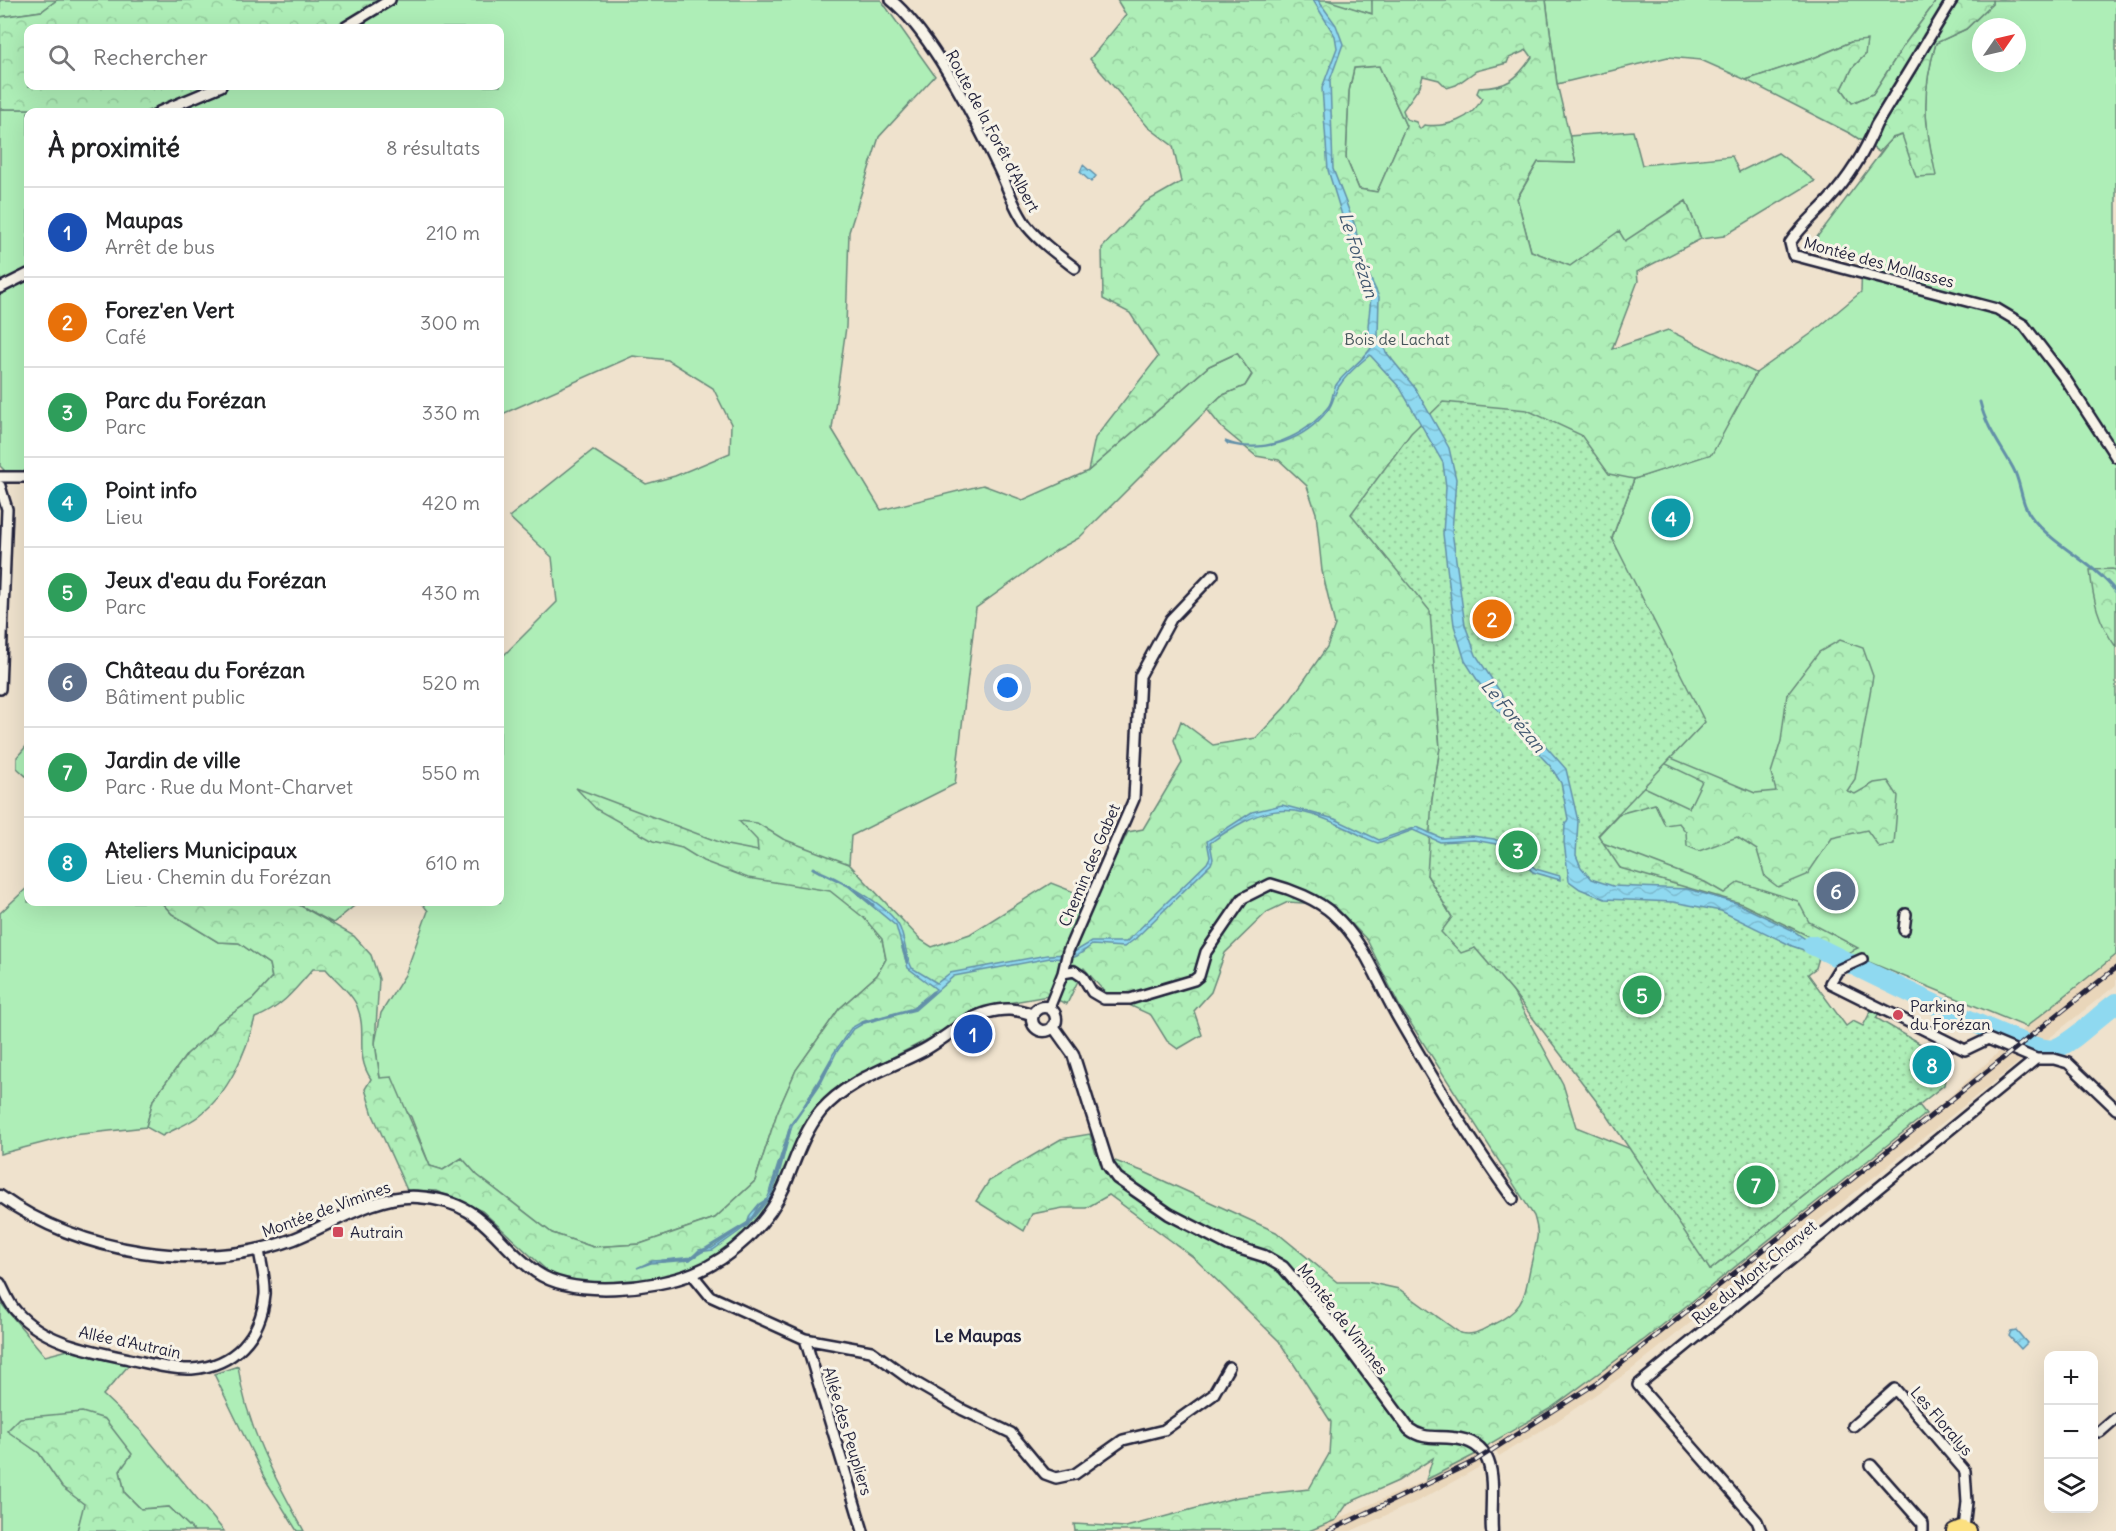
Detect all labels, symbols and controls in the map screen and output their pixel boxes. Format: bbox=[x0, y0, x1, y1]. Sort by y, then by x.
north arrow bbox=[1972, 18, 2026, 72]
search box bbox=[24, 24, 504, 90]
icon: search bbox=[45, 41, 78, 74]
text: Rechercher bbox=[93, 43, 208, 71]
street label: Route de la Forêt d'Albert bbox=[942, 47, 1045, 216]
text: À proximité bbox=[48, 131, 180, 164]
text: 8 résultats bbox=[386, 135, 480, 160]
text: Maupas bbox=[105, 206, 183, 234]
water label: Le Forézan bbox=[1334, 209, 1383, 301]
text: 1 bbox=[64, 220, 71, 245]
text: 210 m bbox=[426, 220, 480, 245]
street label: Montée des Mollasses bbox=[1802, 232, 1956, 292]
text: Arrêt de bus bbox=[105, 234, 215, 259]
text: Forez'en Vert bbox=[105, 296, 234, 324]
text: 2 bbox=[62, 310, 73, 335]
text: 300 m bbox=[420, 310, 480, 335]
text: Café bbox=[105, 324, 146, 349]
park label: Bois de Lachat bbox=[1344, 329, 1450, 349]
text: Parc du Forézan bbox=[105, 386, 266, 414]
text: 3 bbox=[62, 400, 73, 425]
text: 330 m bbox=[422, 400, 480, 425]
text: Parc bbox=[105, 414, 146, 439]
text: Point info bbox=[105, 476, 197, 504]
text: 4 bbox=[62, 490, 73, 515]
text: 420 m bbox=[422, 490, 480, 515]
pin: 4 bbox=[1652, 496, 1690, 540]
text: Lieu bbox=[105, 504, 143, 529]
text: Jeux d'eau du Forézan bbox=[105, 566, 327, 594]
text: 5 bbox=[62, 580, 73, 605]
text: 430 m bbox=[422, 580, 480, 605]
text: Parc bbox=[105, 594, 146, 619]
pin: 2 bbox=[1472, 596, 1512, 642]
text: Château du Forézan bbox=[105, 656, 305, 684]
text: 6 bbox=[62, 670, 73, 695]
text: 520 m bbox=[422, 670, 480, 695]
your location bbox=[993, 673, 1022, 702]
water label: Le Forézan bbox=[1476, 674, 1551, 757]
text: Bâtiment public bbox=[105, 684, 245, 709]
text: Jardin de ville bbox=[105, 746, 241, 774]
text: 7 bbox=[63, 760, 72, 785]
text: 550 m bbox=[422, 760, 480, 785]
text: Parc · Rue du Mont-Charvet bbox=[105, 774, 353, 799]
street label: Chemin des Gabet bbox=[1054, 800, 1124, 930]
pin: 3 bbox=[1498, 828, 1538, 872]
text: Ateliers Municipaux bbox=[105, 836, 297, 864]
text: 8 bbox=[62, 850, 73, 875]
text: 610 m bbox=[425, 850, 480, 875]
text: Lieu · Chemin du Forézan bbox=[105, 864, 331, 889]
pin: 6 bbox=[1816, 868, 1856, 914]
pin: 5 bbox=[1622, 972, 1662, 1018]
place label: Parking du Forézan bbox=[1910, 996, 1991, 1034]
marker: Parking du Forézan bbox=[1891, 1008, 1905, 1022]
pin: 1 bbox=[954, 1012, 992, 1056]
pin: 8 bbox=[1912, 1042, 1952, 1088]
pin: 7 bbox=[1736, 1162, 1776, 1208]
street label: Montée de Vimines bbox=[259, 1176, 393, 1242]
street label: Rue du Mont-Charvet bbox=[1688, 1215, 1821, 1328]
place label: Autrain bbox=[350, 1222, 403, 1242]
marker: Autrain bbox=[331, 1225, 345, 1239]
street label: Montée de Vimines bbox=[1293, 1260, 1393, 1378]
street label: Allée d'Autrain bbox=[77, 1321, 183, 1363]
district label: Le Maupas bbox=[934, 1324, 1022, 1347]
map controls bbox=[2044, 1351, 2098, 1513]
button: + bbox=[2044, 1351, 2098, 1405]
street label: Allée des Peupliers bbox=[819, 1364, 877, 1498]
street label: Les Floralys bbox=[1907, 1382, 1977, 1460]
button: − bbox=[2044, 1405, 2098, 1459]
button: layers bbox=[2044, 1459, 2098, 1513]

